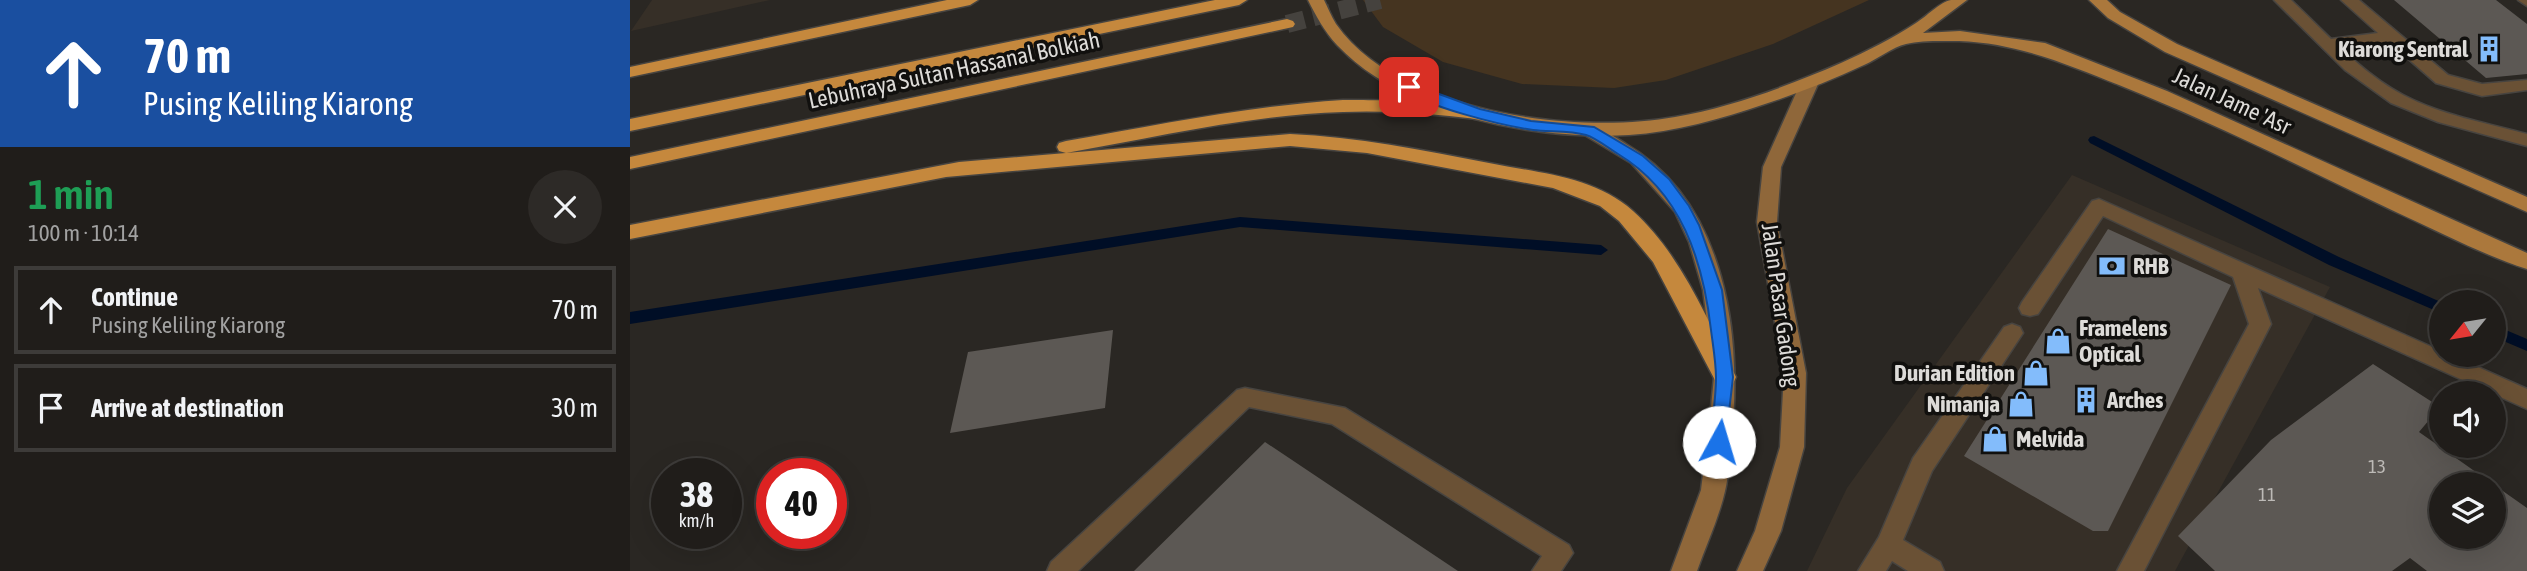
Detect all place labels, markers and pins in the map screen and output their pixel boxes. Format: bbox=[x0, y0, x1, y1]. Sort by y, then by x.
building icon: Kiarong Sentral bbox=[2474, 34, 2504, 64]
place label: Kiarong Sentral bbox=[2338, 36, 2469, 62]
pin bbox=[1379, 57, 1439, 117]
bank icon: RHB bbox=[2097, 251, 2127, 281]
place label: RHB bbox=[2133, 253, 2169, 279]
place label: Framelens Optical bbox=[2079, 315, 2167, 367]
shop icon: Framelens Optical bbox=[2043, 326, 2073, 356]
shop icon: Durian Edition bbox=[2021, 358, 2051, 388]
place label: Durian Edition bbox=[1894, 360, 2015, 386]
building icon: Arches bbox=[2071, 385, 2101, 415]
place label: Arches bbox=[2106, 387, 2163, 413]
shop icon: Nimanja bbox=[2006, 389, 2036, 419]
place label: Nimanja bbox=[1927, 391, 2000, 417]
shop icon: Melvida bbox=[1980, 424, 2010, 454]
place label: Melvida bbox=[2016, 426, 2084, 452]

